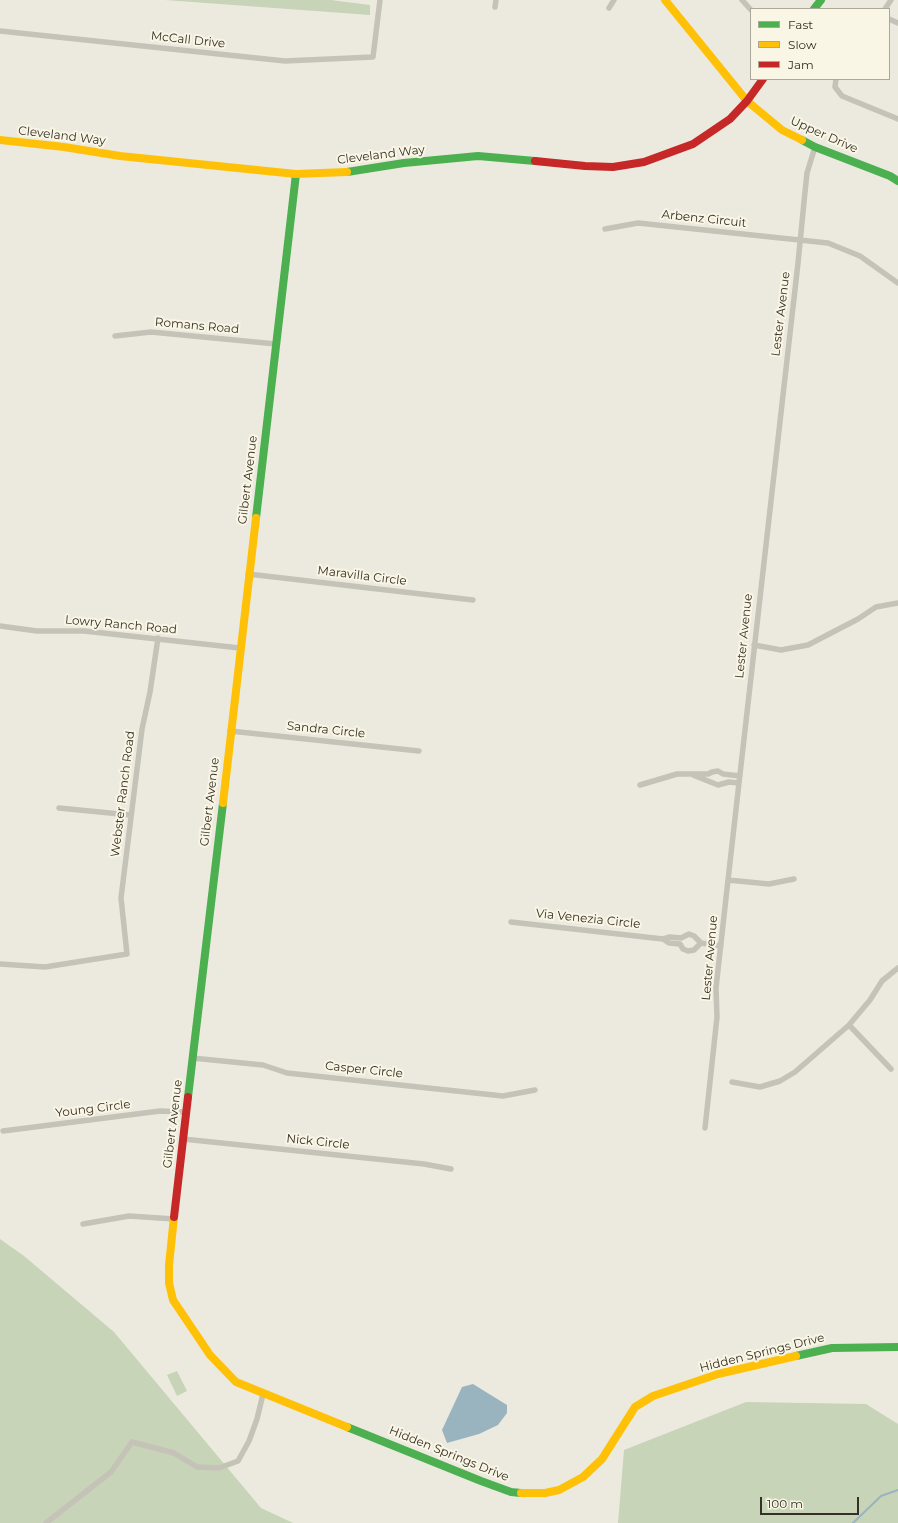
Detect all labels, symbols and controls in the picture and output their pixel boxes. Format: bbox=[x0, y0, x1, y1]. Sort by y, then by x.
legend bbox=[750, 8, 890, 80]
text: Fast bbox=[788, 17, 813, 32]
street label: McCall Drive bbox=[150, 29, 226, 51]
text: Slow bbox=[788, 37, 817, 52]
text: Jam bbox=[788, 57, 814, 72]
street label: Upper Drive bbox=[788, 114, 860, 156]
street label: Cleveland Way bbox=[17, 123, 107, 149]
street label: Cleveland Way bbox=[336, 142, 426, 168]
street label: Arbenz Circuit bbox=[661, 207, 747, 231]
street label: Lester Avenue bbox=[769, 271, 793, 357]
street label: Romans Road bbox=[154, 315, 240, 337]
street label: Gilbert Avenue bbox=[235, 435, 261, 525]
street label: Maravilla Circle bbox=[317, 563, 407, 589]
street label: Lester Avenue bbox=[732, 593, 756, 679]
street label: Lowry Ranch Road bbox=[64, 613, 178, 637]
street label: Sandra Circle bbox=[286, 719, 366, 741]
street label: Webster Ranch Road bbox=[108, 730, 138, 858]
street label: Gilbert Avenue bbox=[197, 757, 223, 847]
street label: Via Venezia Circle bbox=[535, 906, 641, 932]
street label: Lester Avenue bbox=[699, 915, 721, 1001]
street label: Casper Circle bbox=[324, 1059, 404, 1081]
street label: Gilbert Avenue bbox=[160, 1079, 186, 1169]
street label: Young Circle bbox=[55, 1097, 131, 1121]
street label: Nick Circle bbox=[286, 1132, 350, 1152]
street label: Hidden Springs Drive bbox=[698, 1331, 826, 1375]
street label: Hidden Springs Drive bbox=[387, 1423, 511, 1485]
scale bar bbox=[762, 1489, 861, 1515]
text: 100 m bbox=[767, 1496, 803, 1511]

